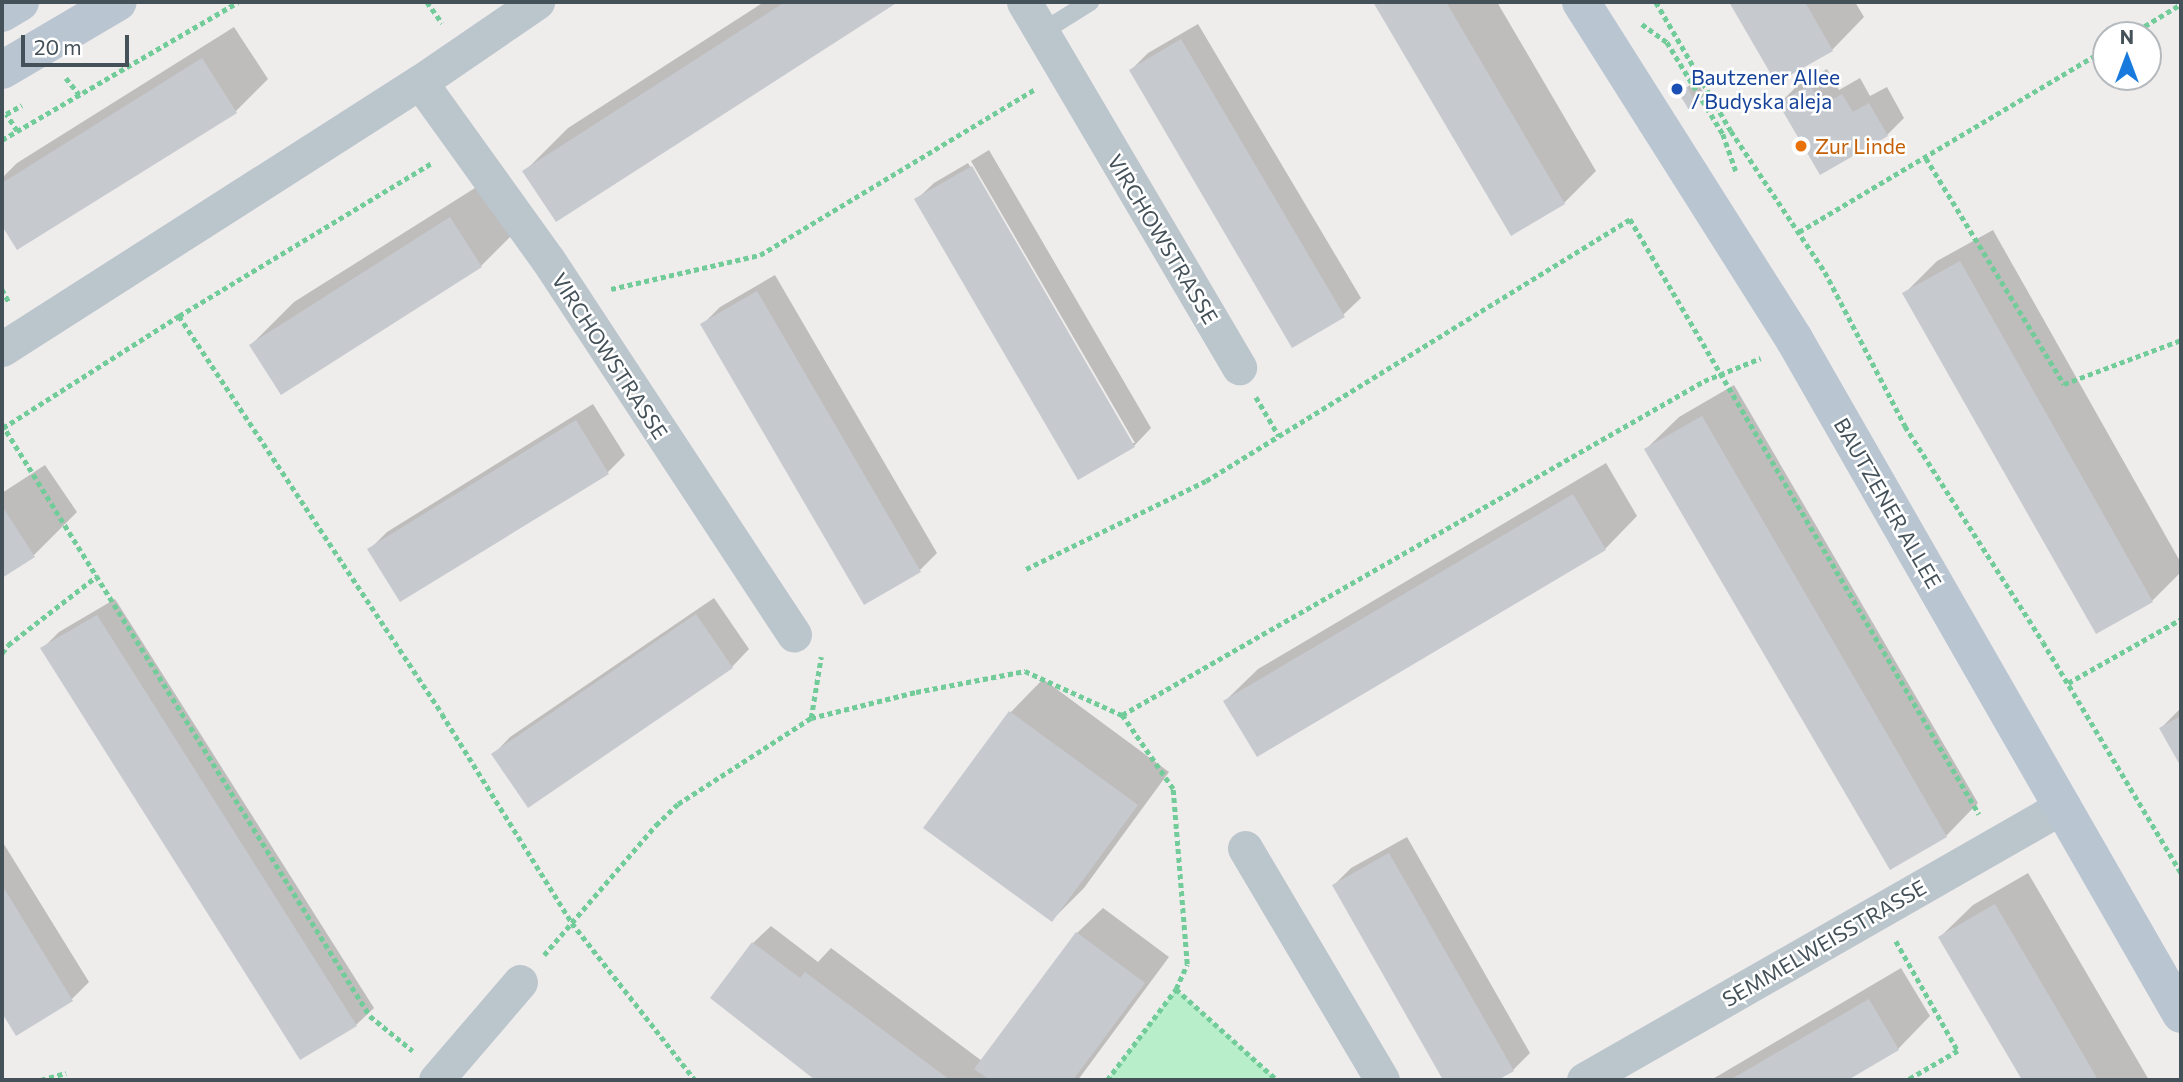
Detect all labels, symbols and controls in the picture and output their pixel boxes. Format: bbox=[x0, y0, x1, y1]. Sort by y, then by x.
scale bar bbox=[24, 21, 133, 65]
north arrow bbox=[2092, 21, 2162, 91]
text: N bbox=[2120, 25, 2134, 48]
text: 20 m bbox=[34, 34, 82, 59]
place label: Bautzener Allee / Budyska aleja bbox=[1691, 64, 1840, 114]
marker: Bautzener Allee / Budyska aleja bbox=[1669, 81, 1685, 97]
place label: Zur Linde bbox=[1815, 133, 1906, 159]
marker: Zur Linde bbox=[1793, 138, 1809, 154]
street label: VIRCHOWSTRASSE bbox=[1102, 150, 1224, 328]
street label: VIRCHOWSTRASSE bbox=[547, 268, 673, 444]
street label: BAUTZENER ALLEE bbox=[1829, 413, 1947, 593]
street label: SEMMELWEISSTRASSE bbox=[1718, 874, 1930, 1012]

